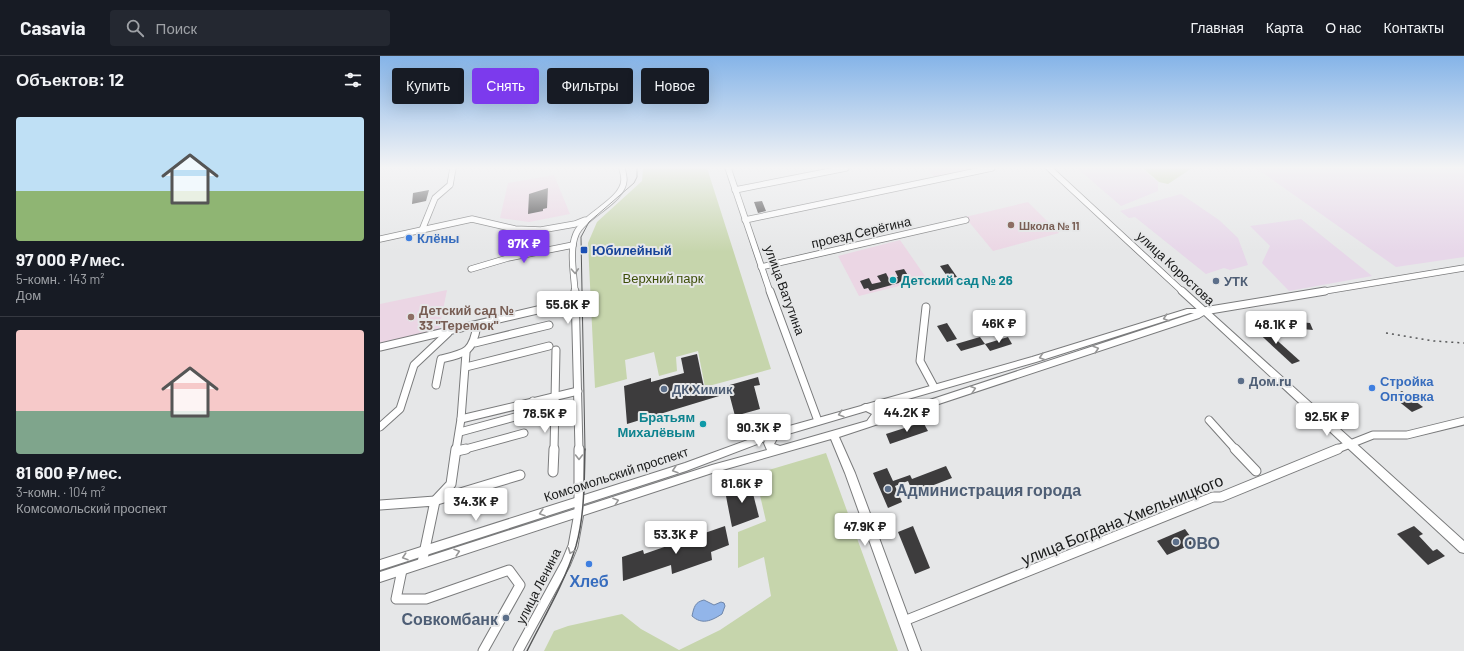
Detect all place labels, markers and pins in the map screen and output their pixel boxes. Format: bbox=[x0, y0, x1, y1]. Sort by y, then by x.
place label: Школа № 11 bbox=[1019, 219, 1080, 232]
marker: Школа № 11 bbox=[1006, 220, 1016, 230]
place label: Клёны bbox=[417, 230, 459, 246]
pin: 97K ₽ bbox=[496, 230, 552, 264]
marker: Клёны bbox=[404, 233, 414, 243]
place label: Юбилейный bbox=[592, 242, 672, 258]
marker: Юбилейный bbox=[579, 245, 589, 255]
place label: Детский сад № 26 bbox=[901, 272, 1013, 288]
place label: УТК bbox=[1224, 273, 1248, 289]
marker: Детский сад № 26 bbox=[888, 275, 898, 285]
marker: УТК bbox=[1211, 276, 1221, 286]
pin: 55.6K ₽ bbox=[531, 291, 605, 325]
place label: Детский сад № 33 "Теремок" bbox=[419, 302, 514, 333]
pin: 46K ₽ bbox=[971, 310, 1027, 344]
pin: 48.1K ₽ bbox=[1239, 311, 1313, 345]
marker: Детский сад № 33 "Теремок" bbox=[406, 312, 416, 322]
place label: Дом.ru bbox=[1249, 373, 1291, 389]
place label: Стройка Оптовка bbox=[1380, 373, 1435, 404]
marker: Дом.ru bbox=[1236, 376, 1246, 386]
place label: ДК Химик bbox=[672, 381, 733, 397]
marker: Стройка Оптовка bbox=[1367, 383, 1377, 393]
marker: ДК Химик bbox=[659, 384, 669, 394]
pin: 44.2K ₽ bbox=[870, 399, 944, 433]
pin: 78.5K ₽ bbox=[508, 400, 582, 434]
pin: 92.5K ₽ bbox=[1290, 403, 1364, 437]
place label: Братьям Михалёвым bbox=[618, 409, 695, 440]
pin: 90.3K ₽ bbox=[722, 414, 796, 448]
marker: Братьям Михалёвым bbox=[698, 419, 708, 429]
pin: 81.6K ₽ bbox=[705, 470, 779, 504]
place label: Администрация города bbox=[896, 480, 1081, 499]
marker: Администрация города bbox=[883, 484, 893, 494]
pin: 34.3K ₽ bbox=[439, 488, 513, 522]
pin: 47.9K ₽ bbox=[828, 513, 902, 547]
pin: 53.3K ₽ bbox=[639, 521, 713, 555]
place label: ОВО bbox=[1184, 533, 1220, 552]
marker: ОВО bbox=[1171, 537, 1181, 547]
marker: Хлеб bbox=[584, 559, 594, 569]
place label: Хлеб bbox=[569, 571, 609, 590]
place label: Совкомбанк bbox=[401, 609, 499, 628]
marker: Совкомбанк bbox=[501, 613, 511, 623]

